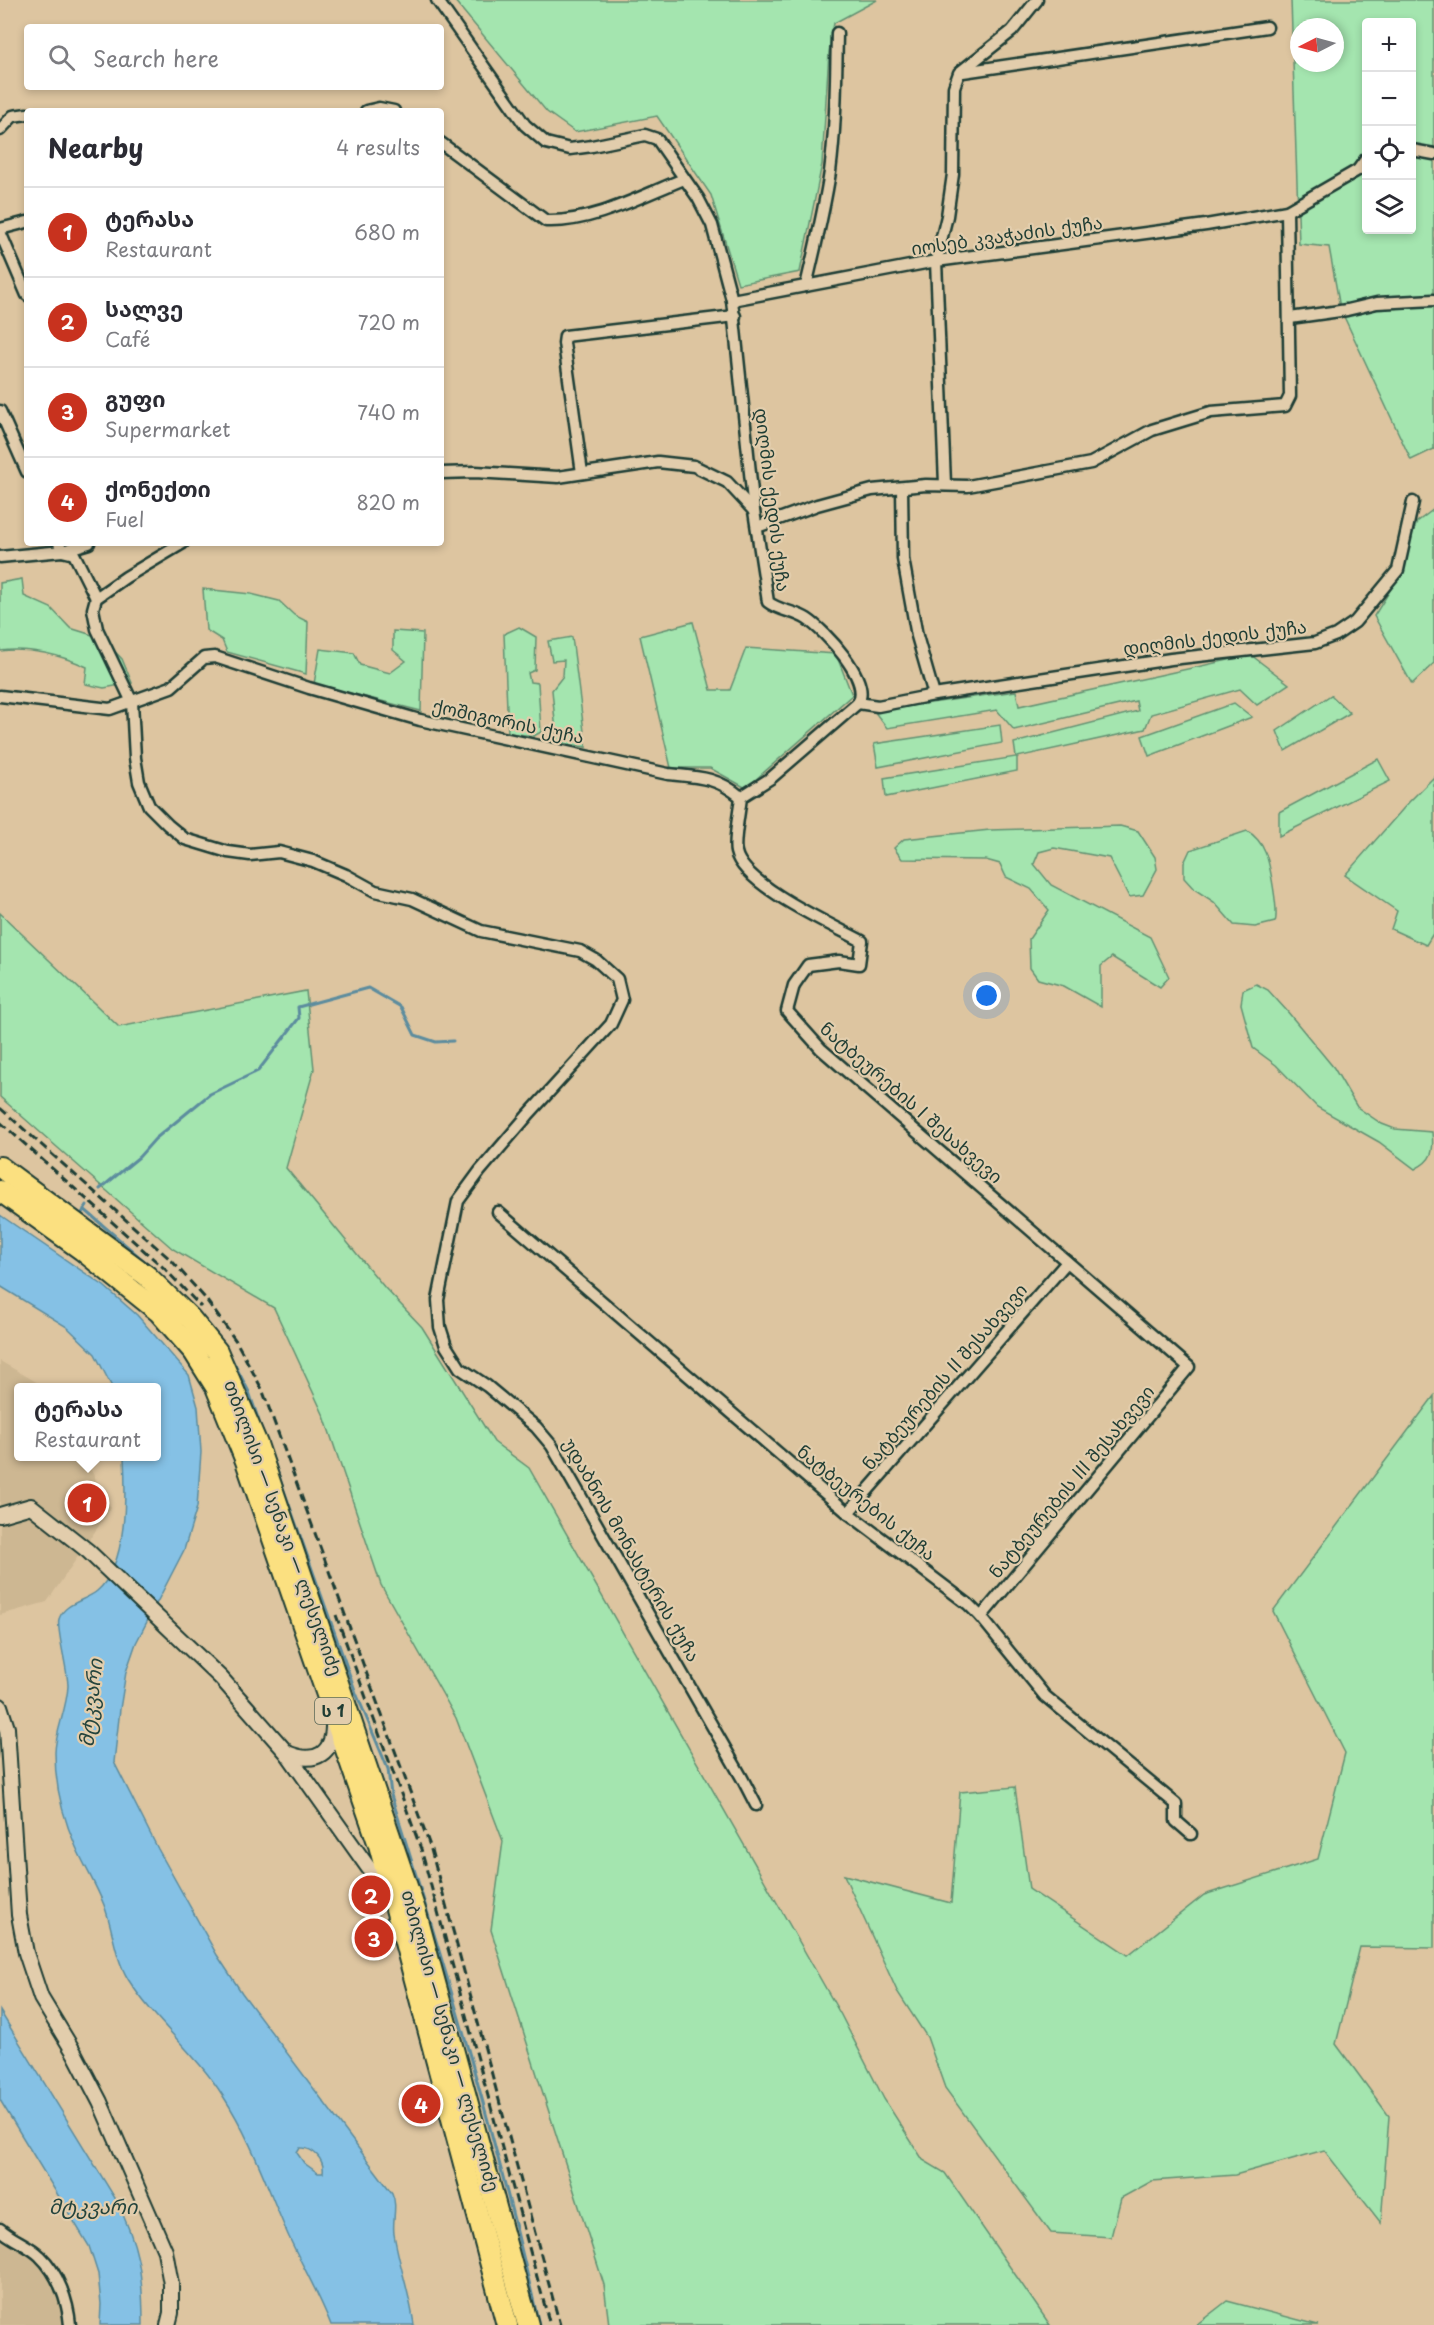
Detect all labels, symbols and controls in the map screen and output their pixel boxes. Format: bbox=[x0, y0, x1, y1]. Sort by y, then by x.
north arrow bbox=[1290, 18, 1344, 72]
map controls bbox=[1362, 18, 1416, 234]
button: + bbox=[1362, 18, 1416, 72]
search box bbox=[24, 24, 444, 90]
icon: search bbox=[45, 41, 78, 74]
text: Search here bbox=[93, 41, 219, 74]
button: − bbox=[1362, 72, 1416, 126]
button: locate bbox=[1362, 126, 1416, 180]
text: Nearby bbox=[48, 128, 143, 167]
text: 4 results bbox=[336, 132, 420, 162]
button: layers bbox=[1362, 180, 1416, 234]
text: ტერასა bbox=[105, 201, 194, 234]
street label: იოსებ კვაჭაძის ქუჩა bbox=[909, 208, 1104, 261]
text: 1 bbox=[63, 217, 72, 247]
text: 680 m bbox=[354, 217, 420, 247]
text: Restaurant bbox=[105, 234, 212, 264]
text: სალვე bbox=[105, 291, 183, 324]
text: 2 bbox=[60, 307, 75, 337]
text: 720 m bbox=[358, 307, 420, 337]
text: Café bbox=[105, 324, 150, 354]
text: გუფი bbox=[105, 381, 166, 414]
text: 3 bbox=[61, 397, 74, 427]
text: 740 m bbox=[357, 397, 420, 427]
street label: დიღმის ქედის ქუჩა bbox=[749, 406, 798, 593]
text: Supermarket bbox=[105, 414, 231, 444]
text: ქონექთი bbox=[105, 471, 211, 504]
text: 4 bbox=[61, 487, 74, 517]
text: 820 m bbox=[357, 487, 420, 517]
text: Fuel bbox=[105, 504, 144, 534]
street label: დიღმის ქედის ქუჩა bbox=[1121, 612, 1308, 661]
street label: ქოშიგორის ქუჩა bbox=[430, 691, 587, 750]
your location bbox=[972, 981, 1001, 1010]
street label: ნატბეურების I შესახვევი bbox=[815, 1015, 1009, 1189]
street label: ნატბეურების II შესახვევი bbox=[855, 1277, 1033, 1475]
street label: თბილისი — სენაკი — ლესელიძე bbox=[218, 1376, 351, 1679]
street label: ნატბეურების III შესახვევი bbox=[982, 1378, 1160, 1584]
popup bbox=[14, 1383, 161, 1461]
text: ტერასა bbox=[34, 1391, 123, 1424]
text: Restaurant bbox=[34, 1424, 141, 1454]
street label: უდაბნოს მონასტერის ქუჩა bbox=[557, 1432, 708, 1666]
street label: ნატბეურების ქუჩა bbox=[792, 1437, 942, 1566]
pin: 1 bbox=[68, 1480, 106, 1526]
water label: მტკვარი bbox=[70, 1656, 110, 1748]
road number: ს 1 bbox=[315, 1698, 351, 1724]
pin: 2 bbox=[352, 1872, 391, 1918]
street label: თბილისი — სენაკი — ლესელიძე bbox=[395, 1887, 508, 2195]
pin: 3 bbox=[354, 1916, 394, 1960]
pin: 4 bbox=[402, 2082, 440, 2126]
water label: მტკვარი bbox=[49, 2191, 139, 2221]

